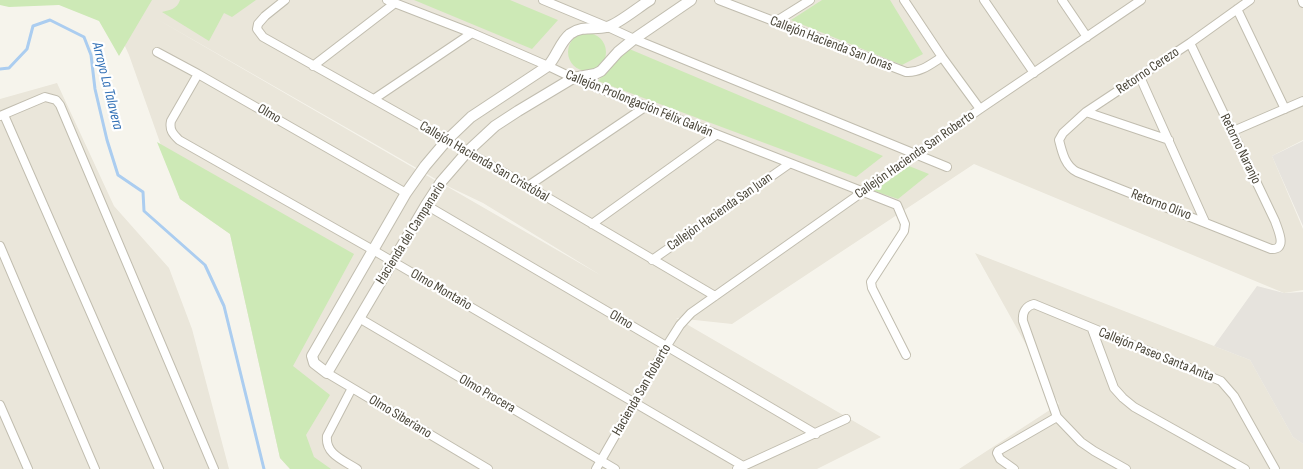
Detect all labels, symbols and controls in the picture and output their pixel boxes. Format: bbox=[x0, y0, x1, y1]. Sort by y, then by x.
street label: Callejón Hacienda San Jonas bbox=[767, 13, 895, 75]
water label: Arroyo La Talavera bbox=[87, 40, 127, 132]
street label: Retorno Cerezo bbox=[1113, 44, 1183, 98]
street label: Callejón Prolongación Félix Galván bbox=[563, 67, 715, 141]
street label: Olmo bbox=[254, 101, 284, 127]
street label: Callejón Hacienda San Roberto bbox=[852, 107, 978, 203]
street label: Retorno Naranjo bbox=[1216, 111, 1264, 187]
street label: Callejón Hacienda San Cristóbal bbox=[416, 118, 552, 206]
street label: Callejón Hacienda San Juan bbox=[664, 169, 776, 255]
street label: Hacienda del Campanario bbox=[373, 179, 449, 287]
street label: Retorno Olivo bbox=[1128, 186, 1194, 224]
street label: Olmo Montaño bbox=[407, 266, 475, 314]
street label: Olmo bbox=[606, 307, 636, 333]
street label: Callejón Paseo Santa Anita bbox=[1096, 324, 1216, 386]
street label: Hacienda San Roberto bbox=[609, 341, 675, 439]
street label: Olmo Procera bbox=[456, 371, 518, 417]
street label: Olmo Siberiano bbox=[366, 392, 434, 442]

